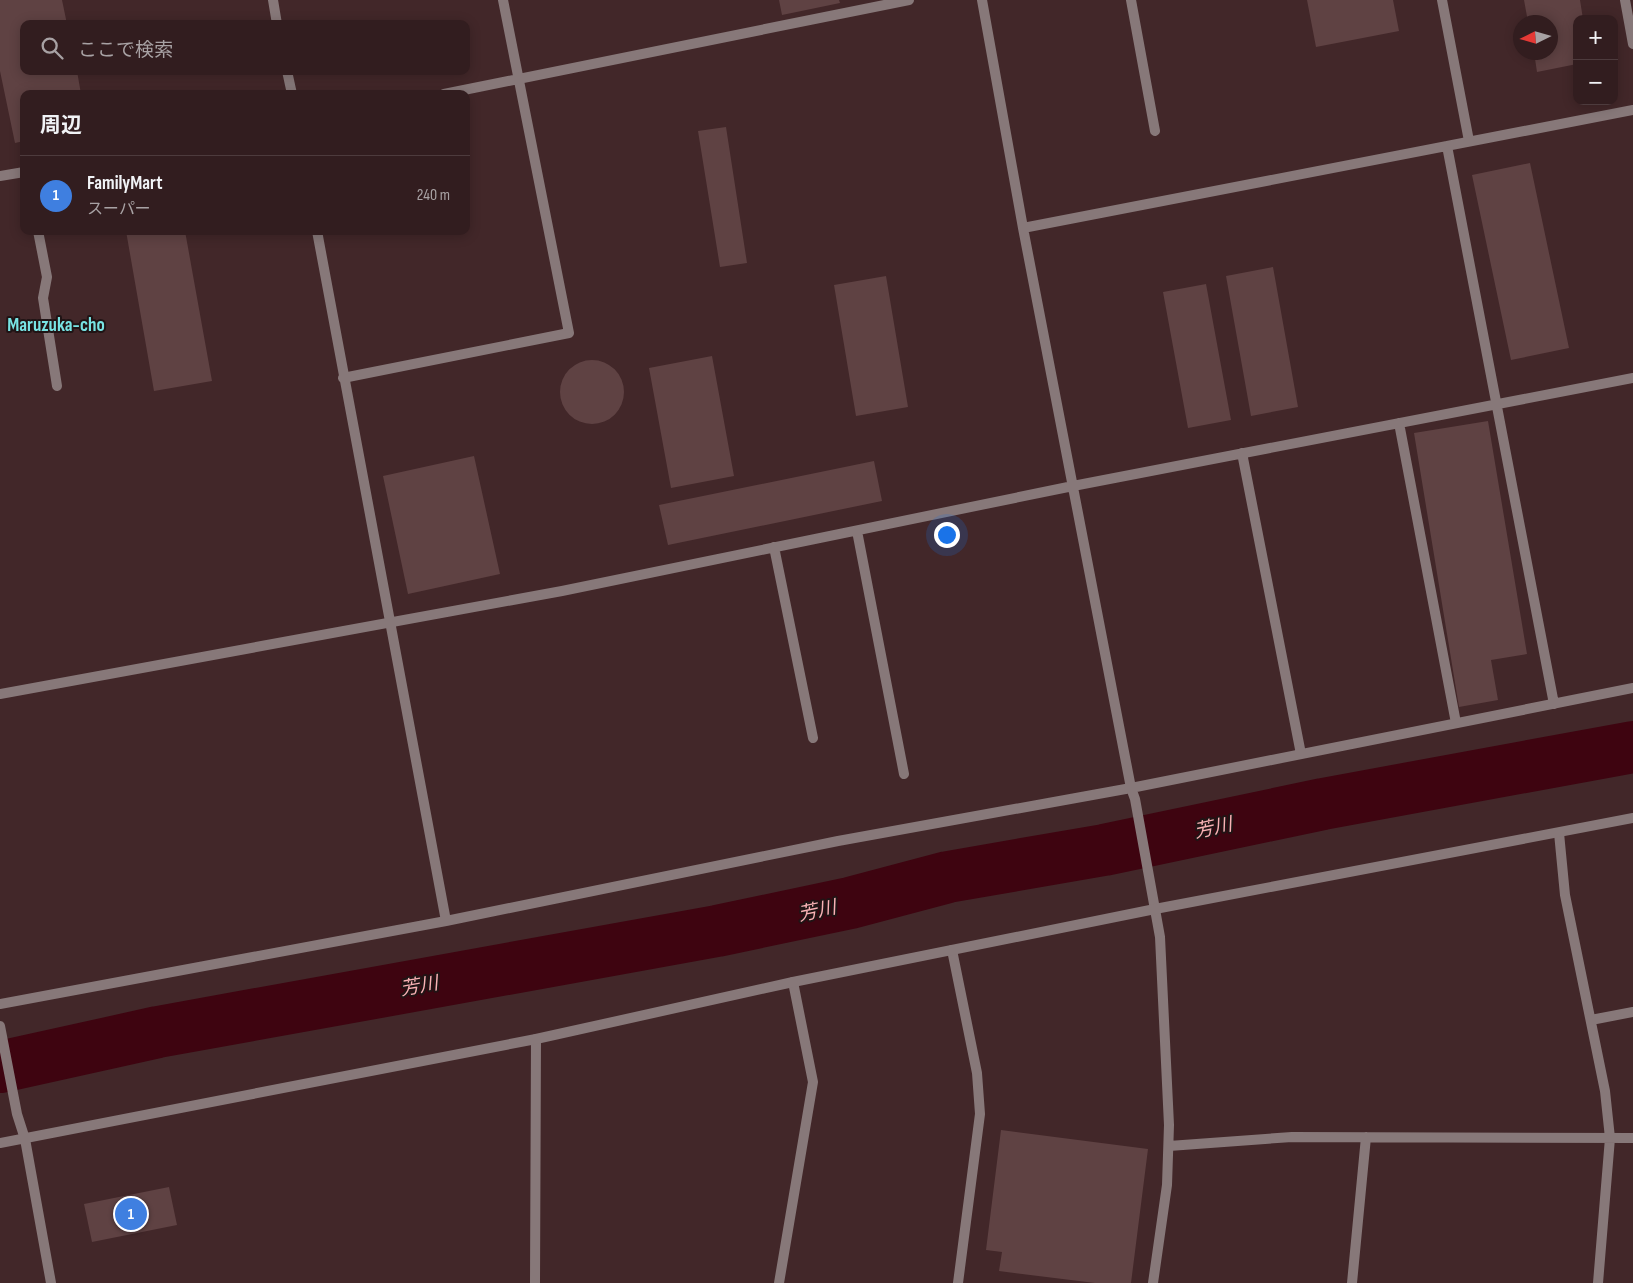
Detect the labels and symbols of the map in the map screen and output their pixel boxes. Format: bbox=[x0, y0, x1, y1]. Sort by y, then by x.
north arrow bbox=[1513, 15, 1558, 60]
district label: Maruzuka-cho bbox=[7, 314, 105, 337]
your location bbox=[934, 522, 960, 548]
water label: 芳川 bbox=[1192, 813, 1236, 844]
water label: 芳川 bbox=[796, 896, 840, 927]
water label: 芳川 bbox=[399, 972, 442, 1001]
pin: 1 bbox=[115, 1195, 147, 1233]

